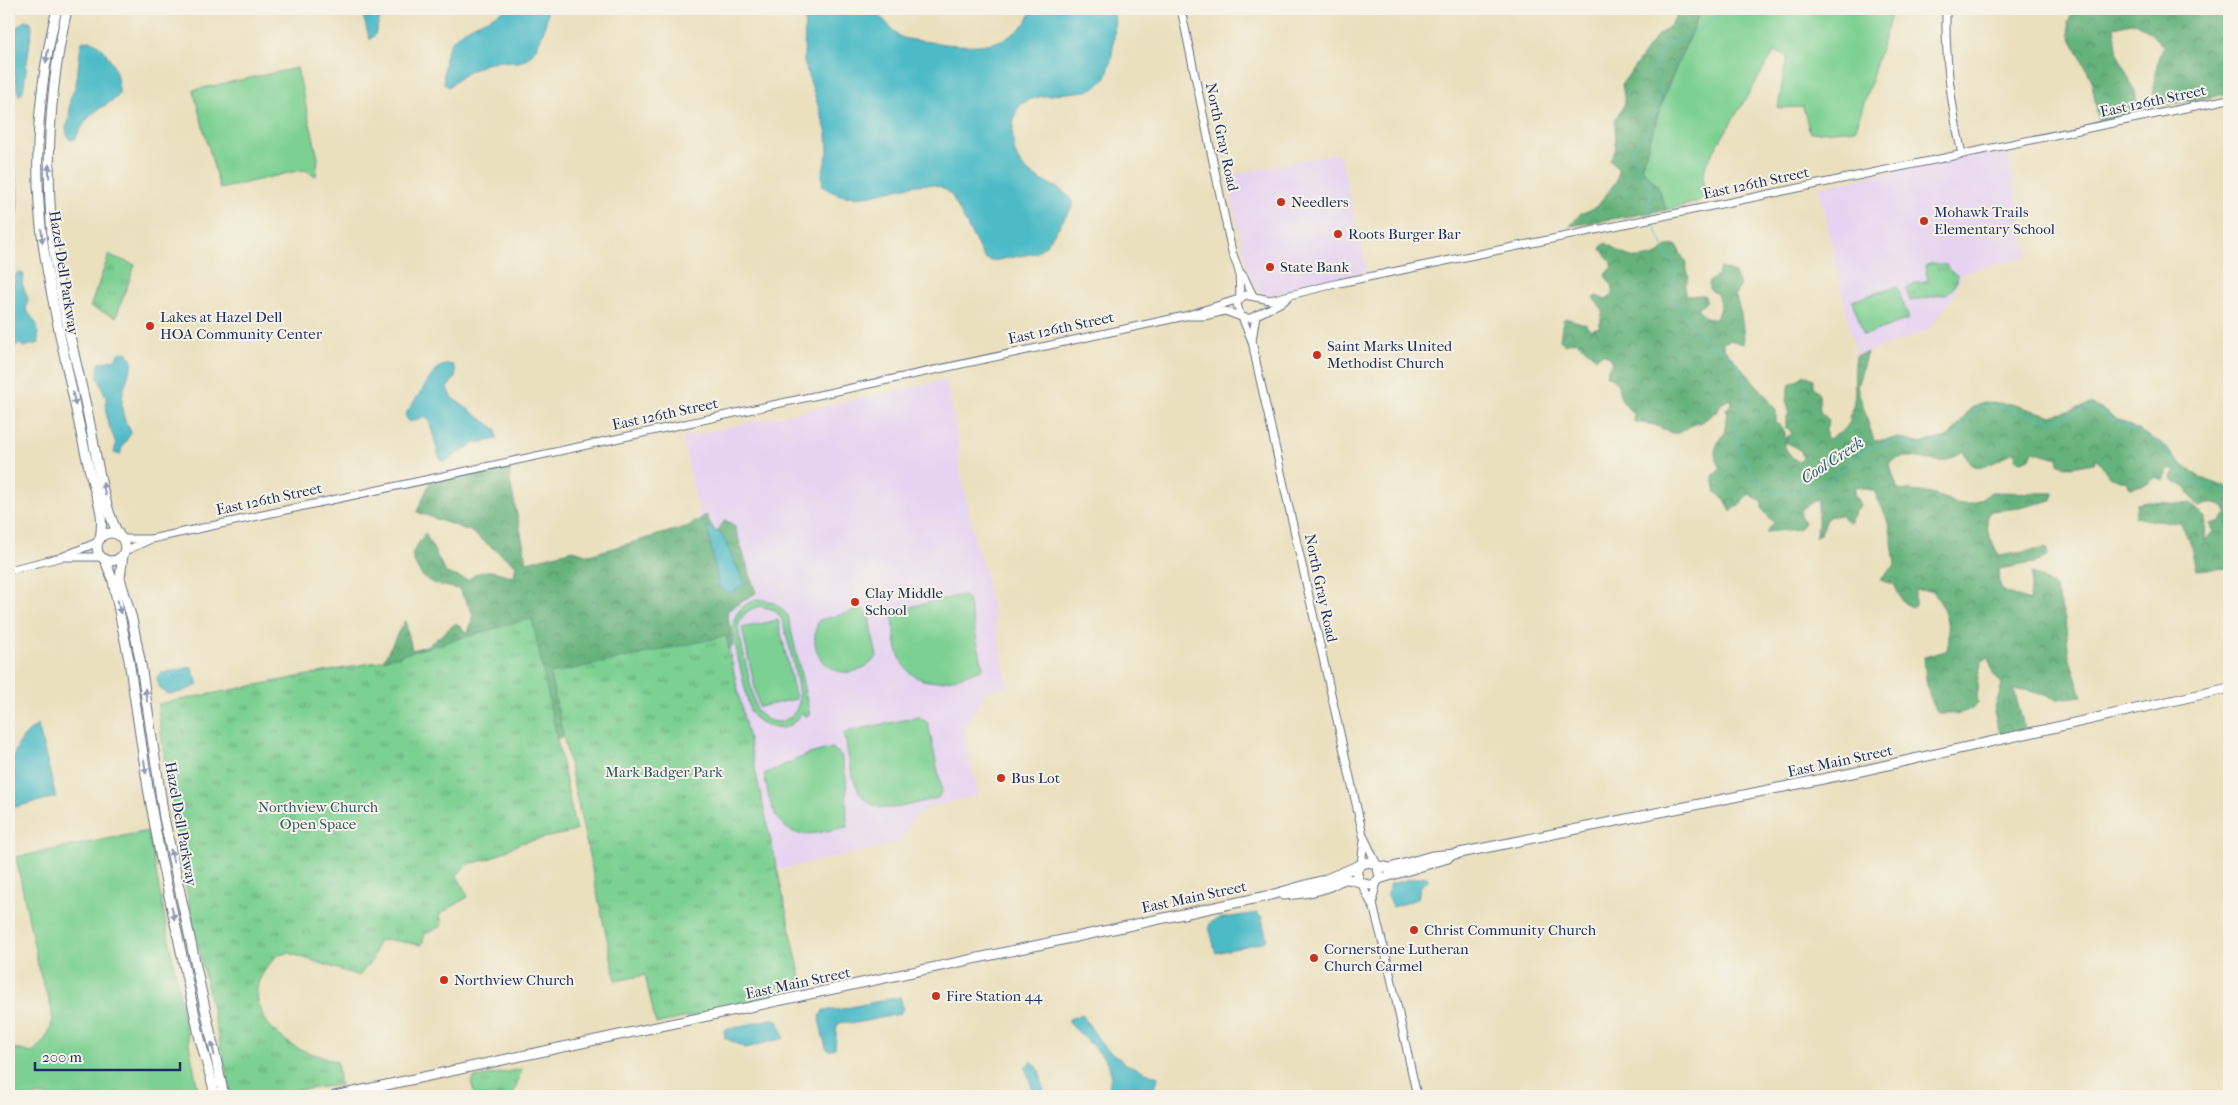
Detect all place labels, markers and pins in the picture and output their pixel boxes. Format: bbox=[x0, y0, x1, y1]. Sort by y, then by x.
place label: Needlers bbox=[1291, 193, 1349, 211]
marker: Needlers bbox=[1275, 196, 1287, 208]
place label: Mohawk Trails Elementary School bbox=[1934, 203, 2055, 238]
marker: Mohawk Trails Elementary School bbox=[1918, 215, 1930, 227]
place label: Roots Burger Bar bbox=[1348, 225, 1461, 243]
marker: Roots Burger Bar bbox=[1332, 228, 1344, 240]
place label: State Bank bbox=[1280, 258, 1349, 276]
marker: State Bank bbox=[1264, 261, 1276, 273]
place label: Lakes at Hazel Dell HOA Community Center bbox=[160, 308, 323, 343]
marker: Lakes at Hazel Dell HOA Community Center bbox=[144, 320, 156, 332]
place label: Saint Marks United Methodist Church bbox=[1327, 337, 1453, 372]
marker: Saint Marks United Methodist Church bbox=[1311, 349, 1323, 361]
place label: Clay Middle School bbox=[865, 584, 944, 619]
marker: Clay Middle School bbox=[849, 596, 861, 608]
place label: Bus Lot bbox=[1011, 769, 1061, 787]
marker: Bus Lot bbox=[995, 772, 1007, 784]
place label: Christ Community Church bbox=[1424, 921, 1597, 939]
marker: Christ Community Church bbox=[1408, 924, 1420, 936]
place label: Cornerstone Lutheran Church Carmel bbox=[1324, 940, 1469, 975]
marker: Cornerstone Lutheran Church Carmel bbox=[1308, 952, 1320, 964]
place label: Northview Church bbox=[454, 971, 575, 989]
marker: Northview Church bbox=[438, 974, 450, 986]
place label: Fire Station 44 bbox=[946, 987, 1043, 1005]
marker: Fire Station 44 bbox=[930, 990, 942, 1002]

